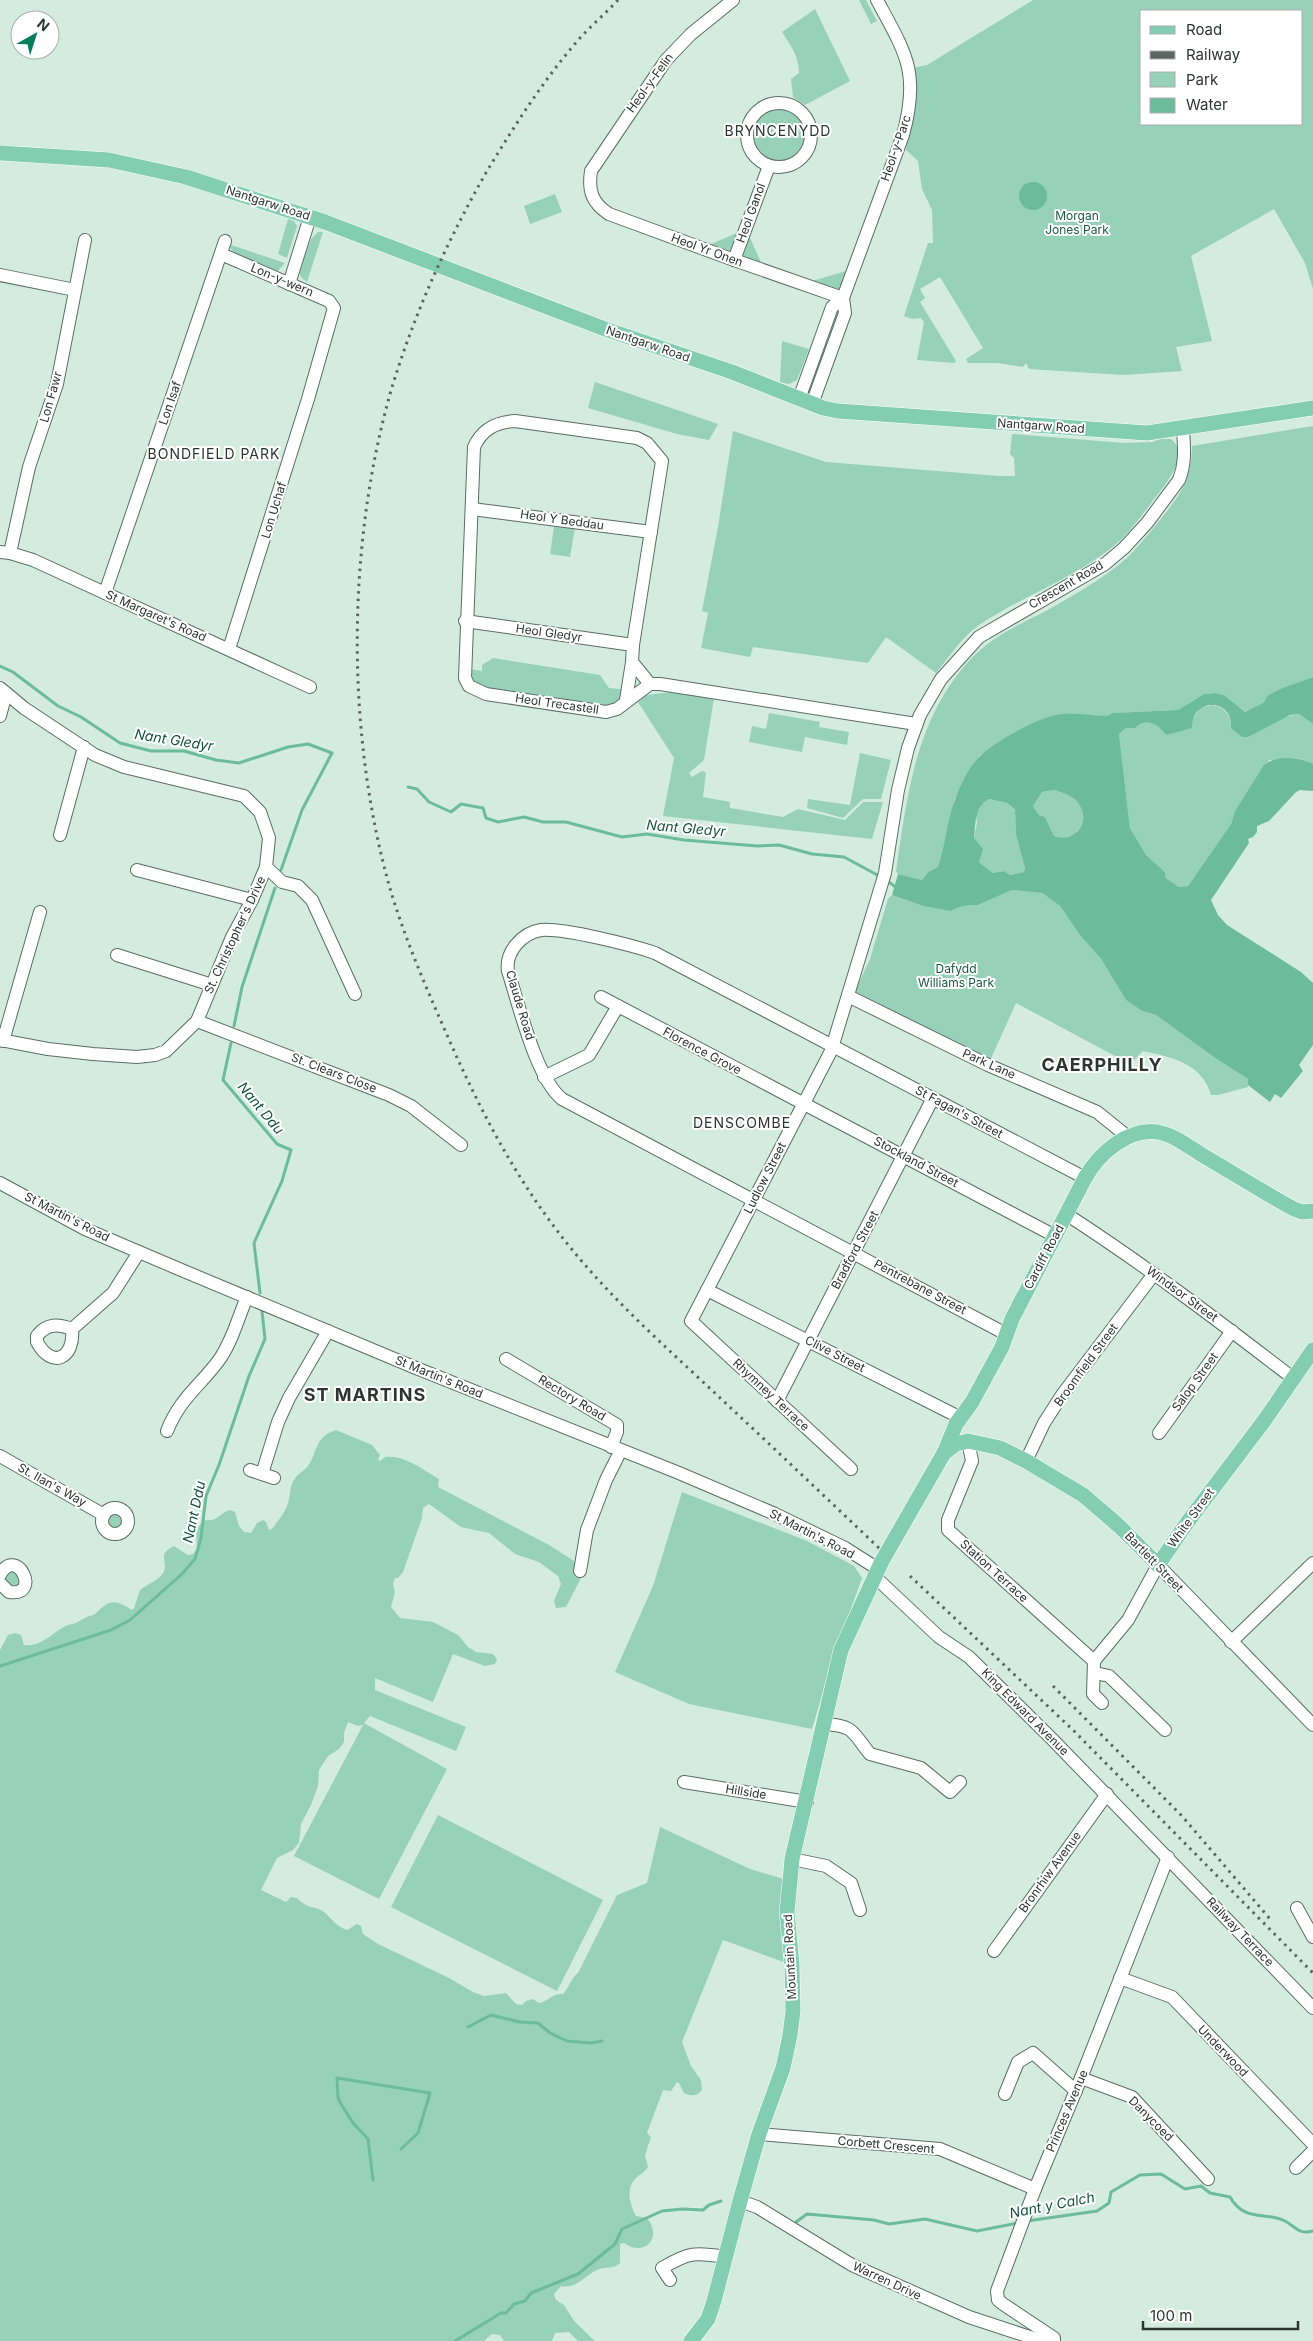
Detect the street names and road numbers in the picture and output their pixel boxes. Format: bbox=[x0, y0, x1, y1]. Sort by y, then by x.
street label: Heol-y-Felin bbox=[623, 50, 676, 115]
street label: Heol-y-Parc bbox=[877, 113, 914, 183]
street label: Heol Ganol bbox=[733, 181, 768, 245]
street label: Nantgarw Road bbox=[224, 182, 312, 223]
street label: Heol Yr Onen bbox=[669, 230, 745, 269]
street label: Lon-y-wern bbox=[249, 260, 316, 299]
street label: Nantgarw Road bbox=[604, 322, 692, 365]
street label: Lon Fawr bbox=[36, 369, 65, 424]
street label: Lon Isaf bbox=[155, 379, 184, 427]
street label: Nantgarw Road bbox=[997, 415, 1085, 436]
street label: Lon Uchaf bbox=[258, 479, 289, 540]
street label: Heol Y Beddau bbox=[519, 506, 605, 533]
street label: Crescent Road bbox=[1026, 557, 1106, 612]
street label: St Margaret's Road bbox=[104, 587, 209, 644]
street label: Heol Gledyr bbox=[515, 620, 584, 645]
street label: Heol Trecastell bbox=[514, 690, 600, 717]
street label: St. Christopher's Drive bbox=[201, 873, 268, 996]
street label: Claude Road bbox=[503, 968, 538, 1042]
street label: Florence Grove bbox=[660, 1024, 744, 1077]
street label: Park Lane bbox=[960, 1045, 1018, 1082]
street label: St. Clears Close bbox=[289, 1049, 379, 1096]
street label: St Fagan's Street bbox=[913, 1082, 1006, 1141]
street label: Stockland Street bbox=[871, 1133, 961, 1190]
street label: Ludlow Street bbox=[740, 1139, 789, 1216]
street label: St Martin's Road bbox=[22, 1189, 112, 1244]
street label: Bradford Street bbox=[828, 1208, 882, 1292]
street label: Cardiff Road bbox=[1020, 1222, 1067, 1292]
street label: Pentrebane Street bbox=[871, 1256, 969, 1317]
street label: Windsor Street bbox=[1144, 1263, 1221, 1325]
street label: Broomfield Street bbox=[1050, 1320, 1121, 1409]
street label: Clive Street bbox=[803, 1332, 868, 1375]
street label: Salop Street bbox=[1168, 1349, 1221, 1414]
street label: St Martin's Road bbox=[393, 1352, 485, 1401]
street label: Rhymney Terrace bbox=[730, 1355, 813, 1434]
street label: Rectory Road bbox=[536, 1372, 609, 1424]
street label: St. Ilan's Way bbox=[15, 1460, 89, 1510]
street label: White Street bbox=[1164, 1485, 1217, 1550]
street label: St Martin's Road bbox=[767, 1506, 857, 1561]
street label: Bartlett Street bbox=[1122, 1528, 1187, 1595]
street label: Station Terrace bbox=[957, 1536, 1032, 1605]
street label: King Edward Avenue bbox=[979, 1665, 1072, 1758]
street label: Hillside bbox=[725, 1781, 768, 1802]
street label: Bronrhiw Avenue bbox=[1015, 1828, 1084, 1915]
street label: Railway Terrace bbox=[1204, 1894, 1277, 1969]
street label: Mountain Road bbox=[780, 1914, 799, 2000]
street label: Underwood bbox=[1195, 2022, 1252, 2080]
street label: Princes Avenue bbox=[1042, 2067, 1091, 2154]
street label: Danycoed bbox=[1126, 2093, 1177, 2144]
street label: Corbett Crescent bbox=[837, 2133, 935, 2156]
street label: Warren Drive bbox=[850, 2258, 924, 2303]

